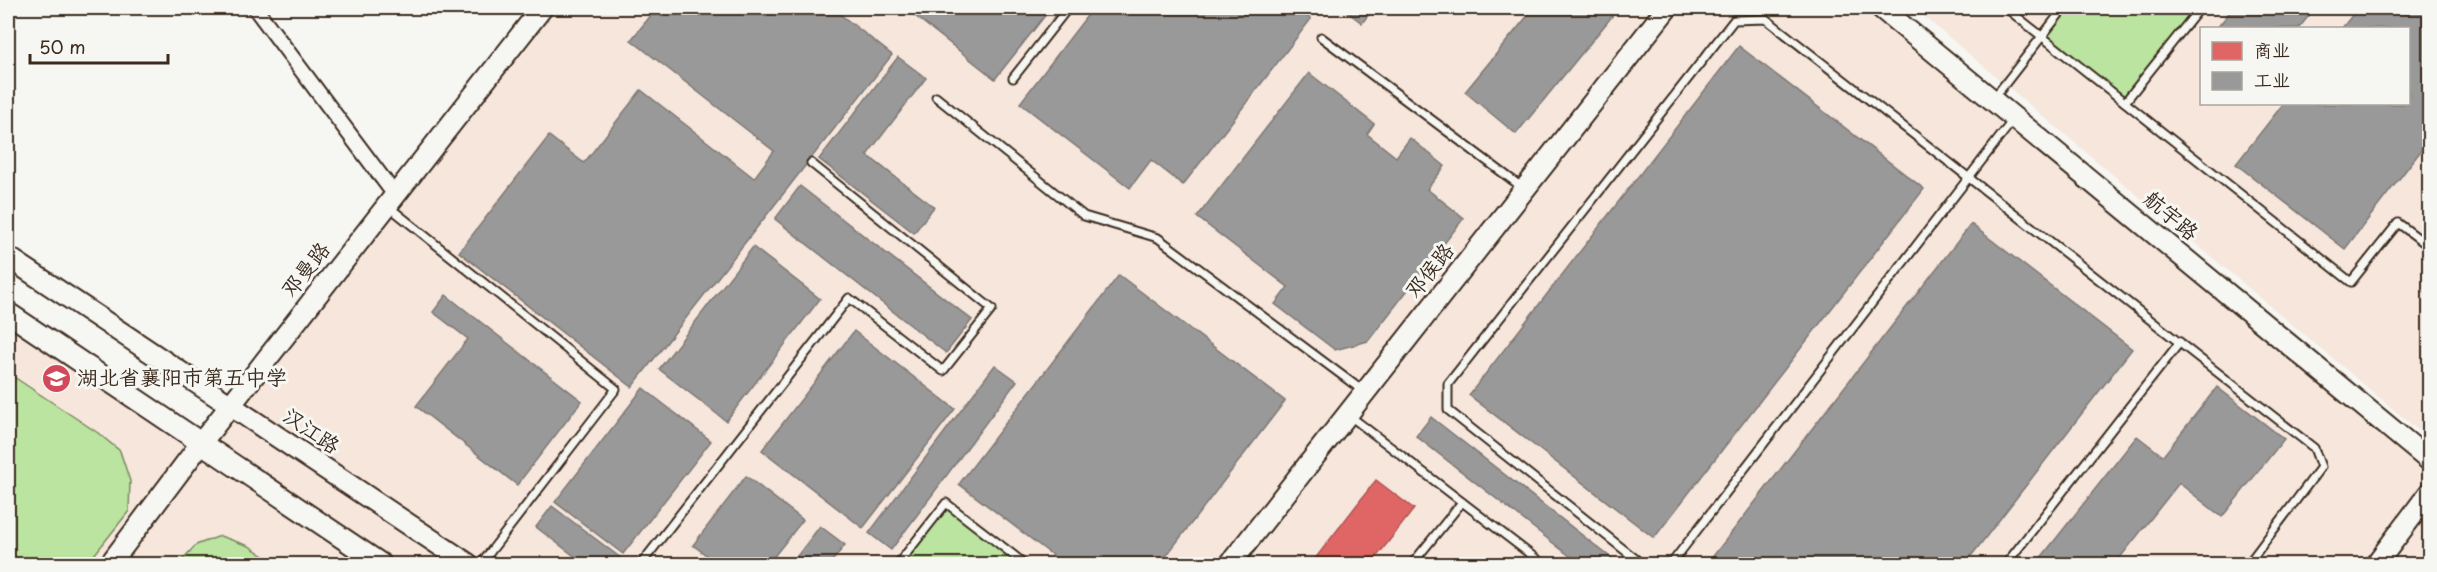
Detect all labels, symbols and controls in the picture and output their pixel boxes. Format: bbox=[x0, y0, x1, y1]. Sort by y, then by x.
scale bar bbox=[30, 27, 168, 65]
legend bbox=[2200, 27, 2410, 105]
text: 50 m bbox=[39, 33, 86, 60]
text: 商业 bbox=[2254, 36, 2290, 63]
text: 工业 bbox=[2254, 66, 2290, 93]
street label: 航宇路 bbox=[2138, 182, 2207, 247]
street label: 邓曼路 bbox=[272, 234, 336, 303]
street label: 邓侯路 bbox=[1396, 235, 1460, 304]
place label: 湖北省襄阳市第五中学 bbox=[77, 360, 287, 392]
school or university icon: 湖北省襄阳市第五中学 bbox=[40, 362, 72, 394]
street label: 汉江路 bbox=[277, 398, 347, 460]

